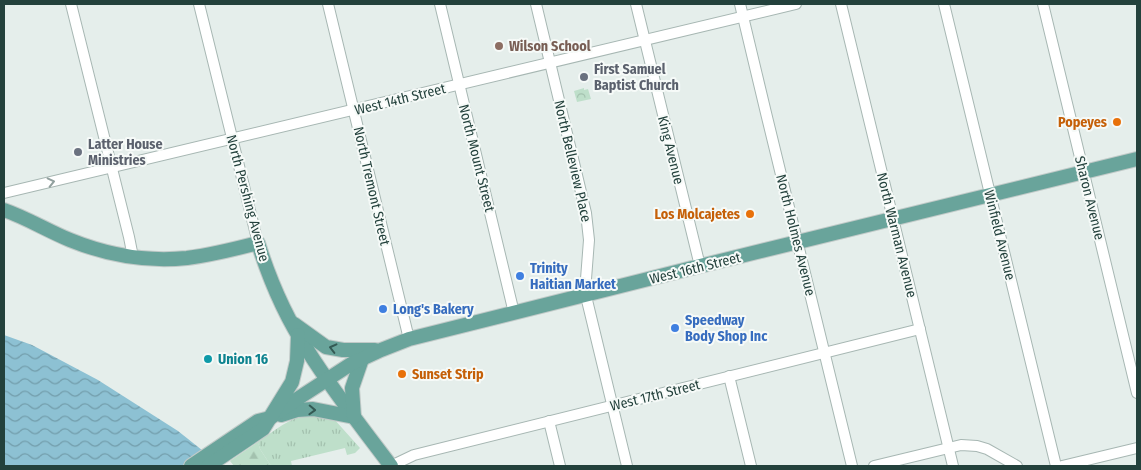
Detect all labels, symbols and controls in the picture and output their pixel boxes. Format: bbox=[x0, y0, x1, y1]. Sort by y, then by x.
place label: Wilson School bbox=[509, 38, 591, 55]
marker: Wilson School bbox=[493, 40, 505, 52]
place label: First Samuel Baptist Church bbox=[594, 61, 679, 94]
marker: First Samuel Baptist Church bbox=[578, 71, 590, 83]
street label: West 14th Street bbox=[353, 80, 448, 119]
street label: North Belleview Place bbox=[550, 99, 595, 224]
street label: North Mount Street bbox=[455, 103, 498, 214]
street label: King Avenue bbox=[654, 114, 687, 186]
place label: Popeyes bbox=[1058, 114, 1107, 131]
marker: Popeyes bbox=[1111, 116, 1123, 128]
street label: North Tremont Street bbox=[350, 125, 394, 248]
street label: North Pershing Avenue bbox=[222, 133, 273, 264]
place label: Latter House Ministries bbox=[88, 136, 163, 169]
marker: Latter House Ministries bbox=[72, 146, 84, 158]
street label: Sharon Avenue bbox=[1071, 154, 1108, 242]
street label: North Warman Avenue bbox=[873, 171, 920, 299]
street label: North Holmes Avenue bbox=[772, 173, 819, 298]
one-way arrow bbox=[47, 177, 56, 188]
street label: Winfield Avenue bbox=[980, 188, 1019, 282]
place label: Los Molcajetes bbox=[655, 206, 740, 223]
marker: Los Molcajetes bbox=[744, 208, 756, 220]
street label: West 16th Street bbox=[648, 249, 743, 288]
place label: Trinity Haitian Market bbox=[530, 260, 617, 293]
marker: Trinity Haitian Market bbox=[514, 270, 526, 282]
place label: Long's Bakery bbox=[393, 301, 474, 318]
marker: Long's Bakery bbox=[377, 303, 389, 315]
place label: Speedway Body Shop Inc bbox=[685, 312, 768, 345]
marker: Speedway Body Shop Inc bbox=[669, 322, 681, 334]
one-way arrow bbox=[328, 343, 337, 354]
place label: Union 16 bbox=[218, 351, 268, 368]
marker: Union 16 bbox=[202, 353, 214, 365]
place label: Sunset Strip bbox=[412, 366, 484, 383]
marker: Sunset Strip bbox=[396, 368, 408, 380]
street label: West 17th Street bbox=[608, 376, 702, 415]
one-way arrow bbox=[308, 404, 316, 415]

